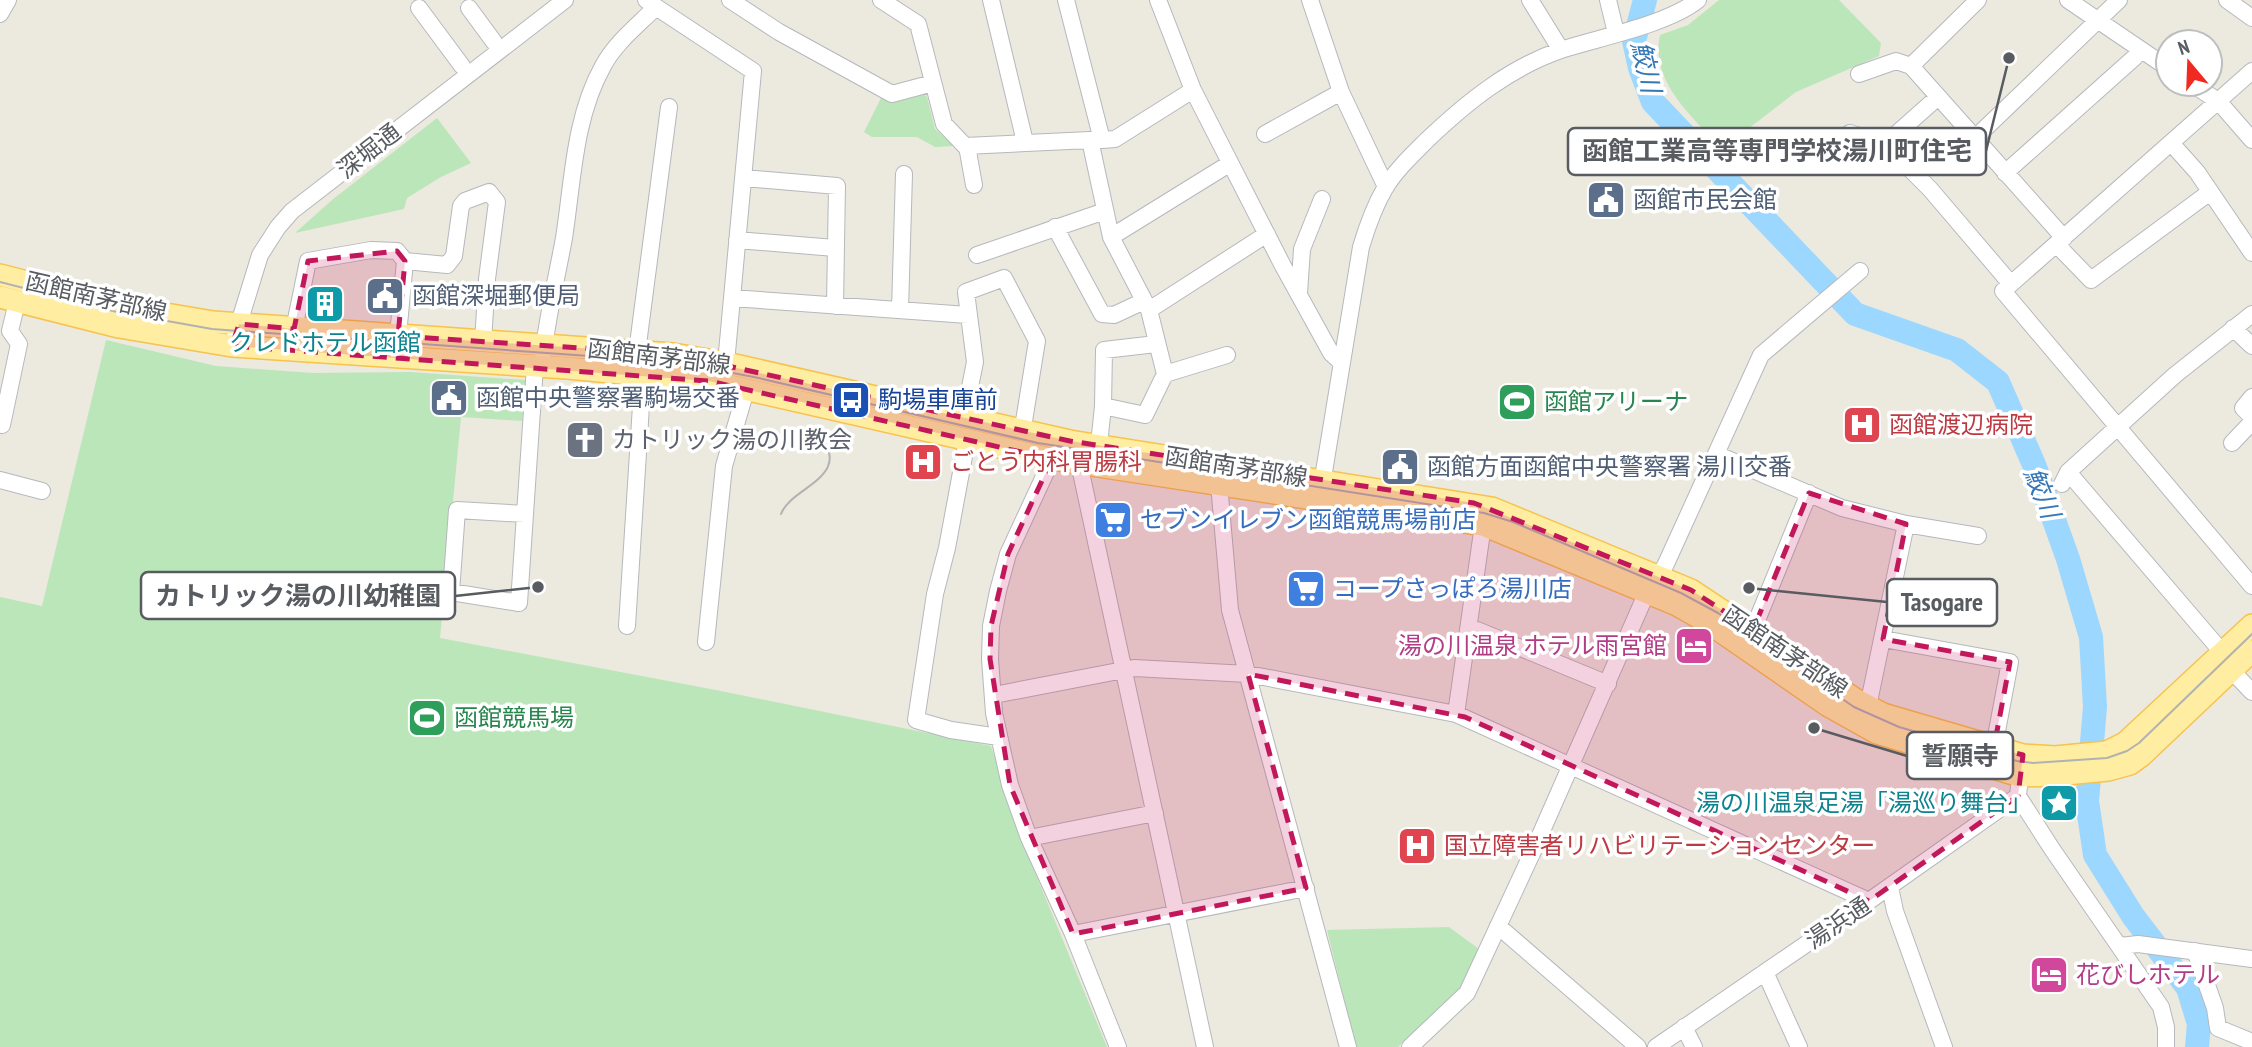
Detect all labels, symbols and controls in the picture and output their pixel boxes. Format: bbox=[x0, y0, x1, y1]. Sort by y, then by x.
north arrow bbox=[2154, 28, 2224, 98]
text: N bbox=[2175, 34, 2192, 60]
water label: 鮫川 bbox=[1625, 38, 1669, 99]
street label: 深堀通 bbox=[331, 116, 407, 185]
callout: 函館工業高等専門学校湯川町住宅 bbox=[1568, 128, 1986, 175]
text: 函館工業高等専門学校湯川町住宅 bbox=[1582, 134, 1972, 167]
public building icon: 函館市民会館 bbox=[1585, 179, 1627, 221]
place label: 函館市民会館 bbox=[1633, 184, 1777, 215]
street label: 函館南茅部線 bbox=[22, 265, 170, 328]
public building icon: 函館深堀郵便局 bbox=[364, 275, 406, 317]
place label: 函館深堀郵便局 bbox=[412, 280, 580, 311]
building icon: クレドホテル函館 bbox=[304, 283, 346, 325]
place label: クレドホテル函館 bbox=[229, 327, 421, 358]
street label: 函館南茅部線 bbox=[586, 332, 732, 381]
public building icon: 函館中央警察署駒場交番 bbox=[428, 377, 470, 419]
bus stop icon: 駒場車庫前 bbox=[830, 379, 872, 421]
sports icon: 函館アリーナ bbox=[1496, 381, 1538, 423]
place label: 函館中央警察署駒場交番 bbox=[476, 382, 740, 413]
place label: 駒場車庫前 bbox=[878, 384, 998, 415]
place label: 函館アリーナ bbox=[1544, 386, 1688, 417]
hospital icon: 函館渡辺病院 bbox=[1841, 404, 1883, 446]
place label: 函館渡辺病院 bbox=[1889, 409, 2033, 440]
church icon: カトリック湯の川教会 bbox=[564, 419, 606, 461]
place label: カトリック湯の川教会 bbox=[612, 424, 852, 455]
street label: 函館南茅部線 bbox=[1163, 440, 1310, 493]
hospital icon: ごとう内科胃腸科 bbox=[902, 441, 944, 483]
place label: ごとう内科胃腸科 bbox=[950, 446, 1142, 477]
public building icon: 函館方面函館中央警察署 湯川交番 bbox=[1379, 446, 1421, 488]
place label: 函館方面函館中央警察署 湯川交番 bbox=[1427, 451, 1792, 482]
water label: 鮫川 bbox=[2017, 463, 2069, 526]
supermarket icon: セブンイレブン函館競馬場前店 bbox=[1092, 499, 1134, 541]
place label: セブンイレブン函館競馬場前店 bbox=[1140, 504, 1476, 535]
supermarket icon: コープさっぽろ湯川店 bbox=[1285, 568, 1327, 610]
callout: カトリック湯の川幼稚園 bbox=[141, 572, 455, 619]
place label: コープさっぽろ湯川店 bbox=[1333, 573, 1572, 604]
text: カトリック湯の川幼稚園 bbox=[155, 579, 441, 612]
callout: Tasogare bbox=[1887, 579, 1997, 626]
text: Tasogare bbox=[1901, 585, 1983, 618]
street label: 函館南茅部線 bbox=[1717, 598, 1854, 705]
hotel icon: 湯の川温泉 ホテル雨宮館 bbox=[1673, 625, 1715, 667]
place label: 湯の川温泉 ホテル雨宮館 bbox=[1398, 630, 1667, 661]
sports icon: 函館競馬場 bbox=[406, 697, 448, 739]
place label: 函館競馬場 bbox=[454, 702, 574, 733]
callout: 誓願寺 bbox=[1907, 732, 2013, 779]
text: 誓願寺 bbox=[1921, 739, 1999, 772]
place icon: 湯の川温泉足湯「湯巡り舞台」 bbox=[2038, 782, 2080, 824]
place label: 湯の川温泉足湯「湯巡り舞台」 bbox=[1696, 787, 2032, 818]
hospital icon: 国立障害者リハビリテーションセンター bbox=[1396, 825, 1438, 867]
place label: 国立障害者リハビリテーションセンター bbox=[1444, 830, 1876, 861]
street label: 湯浜通 bbox=[1799, 890, 1876, 956]
hotel icon: 花びしホテル bbox=[2028, 954, 2070, 996]
place label: 花びしホテル bbox=[2076, 959, 2220, 990]

